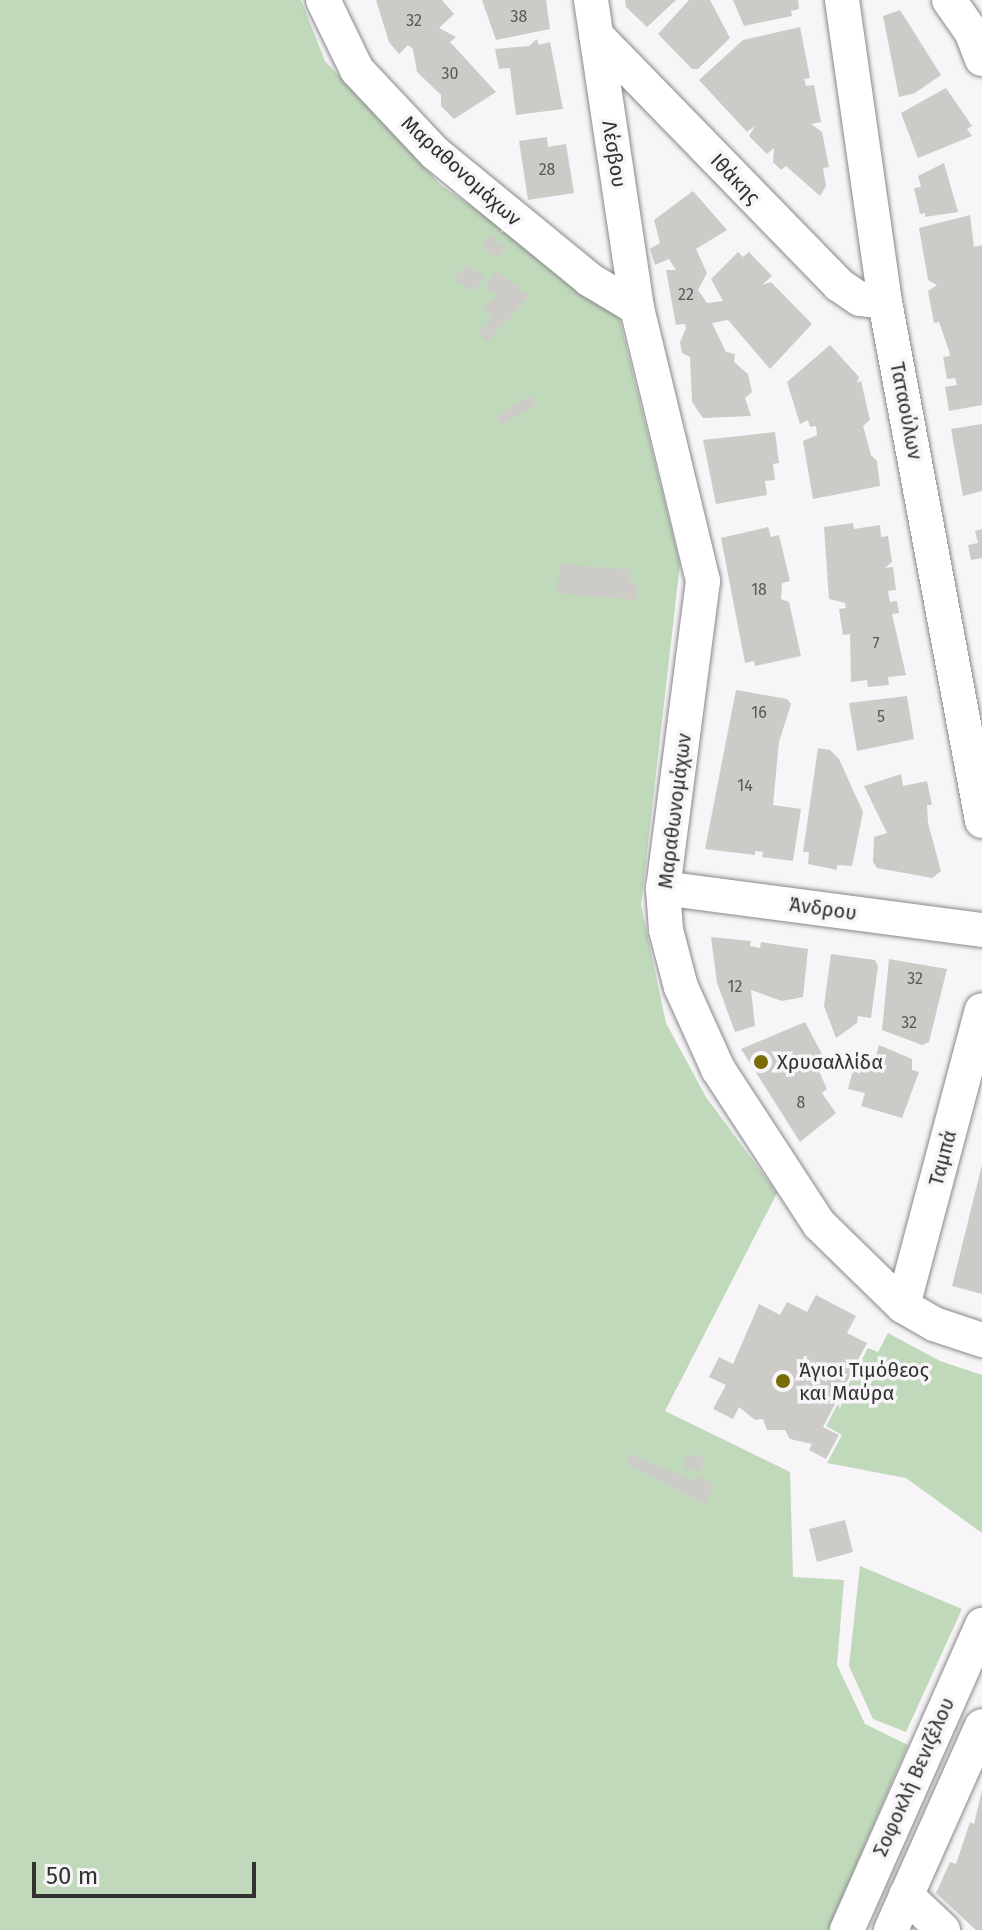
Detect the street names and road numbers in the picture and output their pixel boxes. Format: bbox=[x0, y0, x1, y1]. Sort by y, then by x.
street label: Μαραθονομάχων bbox=[396, 111, 526, 231]
street label: Λέσβου bbox=[597, 119, 631, 189]
street label: Ιθάκης bbox=[705, 149, 765, 209]
street label: Ταταούλων bbox=[885, 360, 927, 462]
street label: Μαραθωνομάχων bbox=[654, 732, 696, 890]
street label: Άνδρου bbox=[788, 892, 858, 926]
street label: Ταμπά bbox=[924, 1128, 962, 1188]
street label: Σοφοκλή Βενιζέλου bbox=[868, 1694, 960, 1860]

